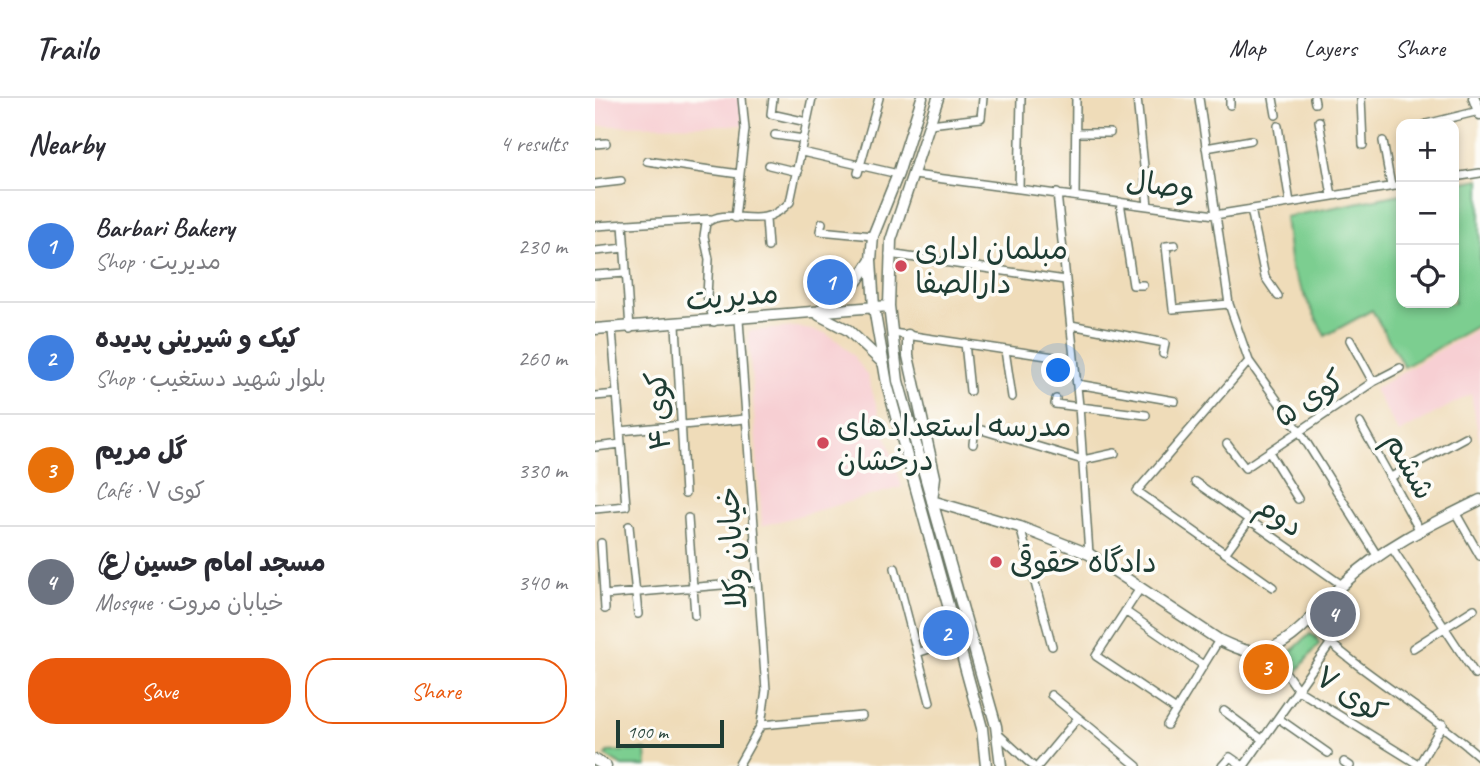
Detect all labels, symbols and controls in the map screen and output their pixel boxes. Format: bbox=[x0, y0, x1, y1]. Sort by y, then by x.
text: Trailo bbox=[35, 27, 98, 69]
text: Map bbox=[1229, 33, 1266, 63]
text: Layers bbox=[1304, 33, 1357, 63]
text: Share bbox=[1395, 33, 1445, 63]
map controls bbox=[1396, 119, 1459, 308]
button: + bbox=[1396, 119, 1459, 182]
text: Nearby bbox=[28, 125, 104, 163]
text: 4 results bbox=[500, 129, 567, 158]
street label: وصال bbox=[1124, 161, 1198, 209]
button: − bbox=[1396, 182, 1459, 245]
text: Barbari Bakery bbox=[95, 211, 234, 244]
place label: مبلمان اداری دارالصفا bbox=[915, 230, 1068, 302]
text: 1 bbox=[46, 232, 56, 261]
text: 230 m bbox=[518, 232, 567, 261]
button: locate bbox=[1396, 245, 1459, 308]
text: Shop · مدیریت bbox=[95, 247, 221, 276]
pin: 1 bbox=[807, 256, 853, 308]
marker: مبلمان اداری دارالصفا bbox=[893, 258, 909, 274]
street label: مدیریت bbox=[684, 273, 780, 319]
text: کیک و شیرینی پدیده bbox=[95, 322, 300, 355]
text: 2 bbox=[46, 344, 56, 373]
text: 260 m bbox=[518, 344, 567, 373]
your location bbox=[1041, 353, 1075, 387]
street label: کوی ۵ bbox=[1266, 361, 1352, 435]
text: Shop · بلوار شهید دستغیب bbox=[95, 364, 326, 393]
street label: کوی ۴ bbox=[637, 371, 679, 451]
place label: مدرسه استعدادهای درخشان bbox=[837, 407, 1071, 479]
street label: ششم bbox=[1374, 426, 1444, 508]
text: گل مریم bbox=[95, 434, 187, 467]
marker: مدرسه استعدادهای درخشان bbox=[815, 435, 831, 451]
text: 3 bbox=[46, 456, 56, 485]
text: 330 m bbox=[518, 456, 567, 485]
text: Café · کوی ۷ bbox=[95, 476, 205, 505]
street label: خیابان وکلا bbox=[709, 485, 755, 611]
street label: دوم bbox=[1247, 487, 1311, 549]
place label: دادگاه حقوقی bbox=[1010, 543, 1157, 581]
text: مسجد امام حسین (ع) bbox=[95, 546, 326, 579]
marker: دادگاه حقوقی bbox=[988, 554, 1004, 570]
text: 4 bbox=[46, 568, 56, 597]
text: 340 m bbox=[518, 568, 567, 597]
text: Mosque · خیابان مروت bbox=[95, 588, 284, 617]
pin: 4 bbox=[1310, 588, 1356, 640]
pin: 2 bbox=[923, 607, 969, 659]
pin: 3 bbox=[1243, 641, 1289, 693]
street label: کوی ۷ bbox=[1308, 657, 1394, 731]
button: Save bbox=[28, 658, 291, 724]
button: Share bbox=[305, 658, 567, 724]
scale bar bbox=[616, 717, 725, 749]
text: 100 m bbox=[627, 720, 668, 744]

